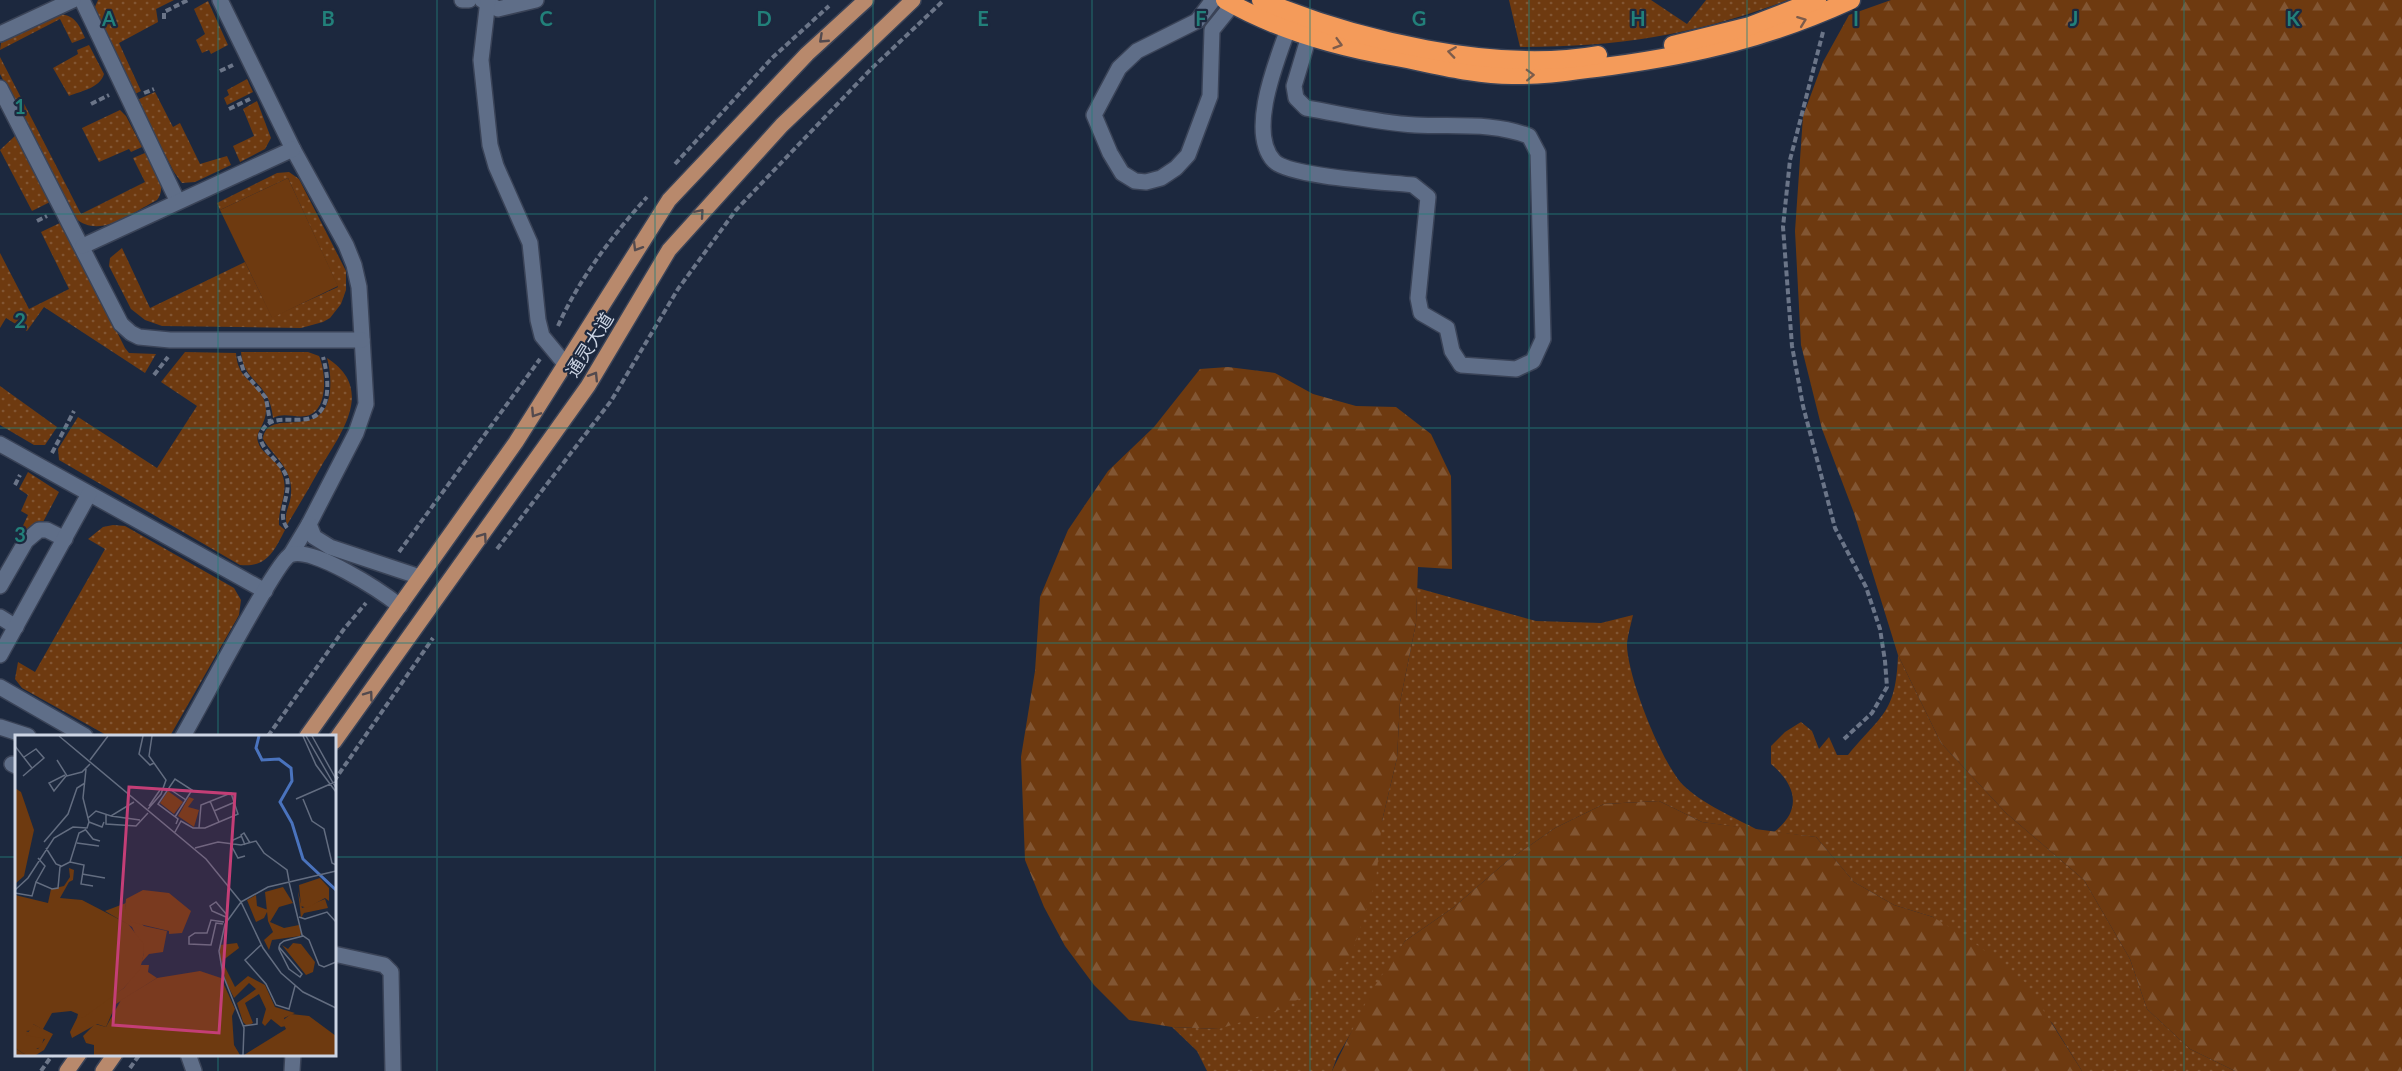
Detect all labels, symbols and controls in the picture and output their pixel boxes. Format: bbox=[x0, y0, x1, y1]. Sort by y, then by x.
text: A bbox=[101, 6, 116, 30]
text: B bbox=[321, 6, 335, 30]
text: C bbox=[539, 6, 553, 30]
text: D bbox=[756, 6, 772, 30]
text: E bbox=[977, 6, 989, 30]
text: F bbox=[1195, 6, 1207, 30]
text: G bbox=[1412, 6, 1426, 30]
text: H bbox=[1630, 6, 1646, 30]
text: I bbox=[1853, 6, 1859, 30]
text: J bbox=[2070, 6, 2078, 30]
text: K bbox=[2286, 6, 2300, 30]
one-way arrow bbox=[1796, 16, 1807, 28]
one-way arrow bbox=[820, 32, 831, 43]
one-way arrow bbox=[1332, 37, 1343, 49]
one-way arrow bbox=[1448, 46, 1457, 59]
one-way arrow bbox=[1525, 68, 1534, 81]
text: 1 bbox=[14, 94, 26, 118]
one-way arrow bbox=[693, 209, 704, 220]
one-way arrow bbox=[633, 241, 645, 251]
text: 2 bbox=[14, 308, 26, 332]
street label: 通灵大道 bbox=[561, 308, 618, 381]
one-way arrow bbox=[586, 372, 598, 382]
one-way arrow bbox=[531, 406, 542, 417]
text: 3 bbox=[14, 522, 26, 546]
one-way arrow bbox=[476, 532, 487, 543]
one-way arrow bbox=[362, 690, 373, 701]
inset map bbox=[15, 735, 336, 1056]

